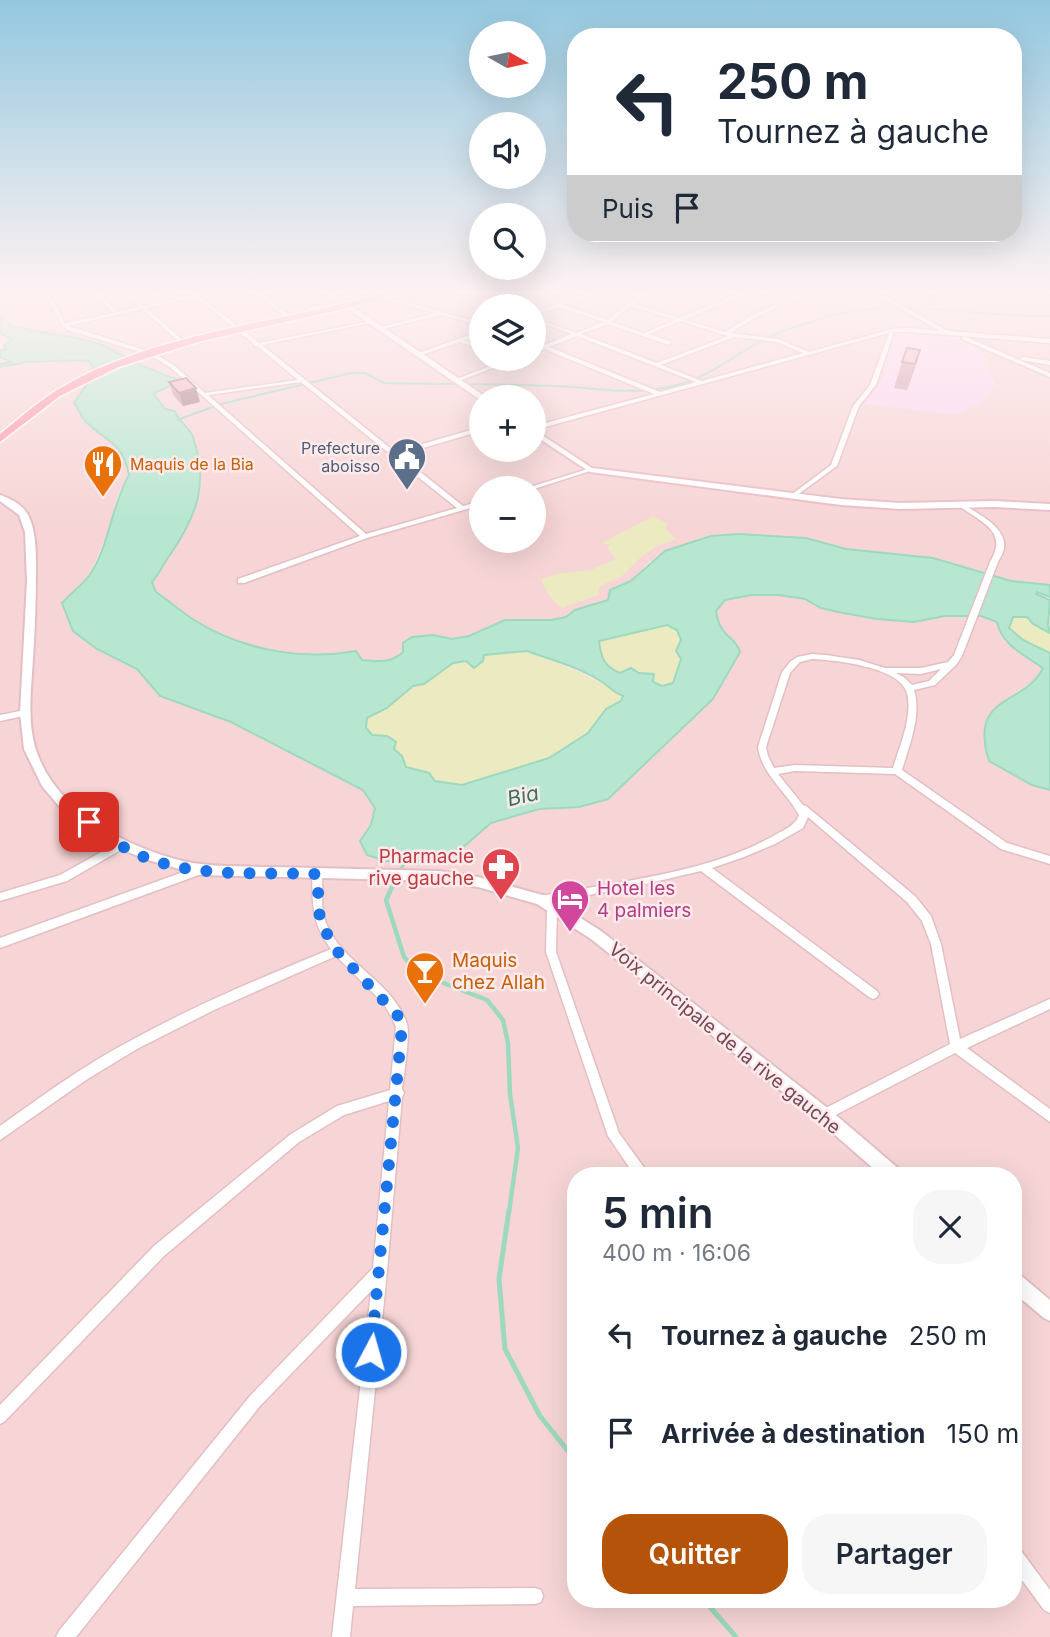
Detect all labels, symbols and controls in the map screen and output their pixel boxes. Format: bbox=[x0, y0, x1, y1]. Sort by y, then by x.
north arrow bbox=[469, 21, 546, 98]
map controls bbox=[469, 21, 546, 553]
text: 250 m bbox=[717, 52, 869, 111]
icon: left bbox=[602, 56, 693, 147]
button: sound bbox=[469, 112, 546, 189]
text: Tournez à gauche bbox=[717, 112, 989, 151]
icon: arrive bbox=[668, 189, 706, 227]
text: Puis bbox=[602, 193, 654, 224]
button: search bbox=[469, 203, 546, 280]
button: layers bbox=[469, 294, 546, 371]
button: + bbox=[469, 385, 546, 462]
public building icon: Prefecture aboisso bbox=[386, 436, 428, 491]
place label: Prefecture aboisso bbox=[301, 438, 380, 476]
restaurant icon: Maquis de la Bia bbox=[82, 443, 124, 498]
place label: Maquis de la Bia bbox=[130, 454, 254, 474]
button: − bbox=[469, 476, 546, 553]
water label: Bia bbox=[505, 780, 541, 811]
pin bbox=[59, 792, 119, 852]
icon: arrive bbox=[70, 803, 108, 841]
place label: Pharmacie rive gauche bbox=[368, 845, 474, 890]
pharmacy icon: Pharmacie rive gauche bbox=[480, 846, 522, 901]
place label: Hotel les 4 palmiers bbox=[597, 877, 691, 922]
hotel icon: Hotel les 4 palmiers bbox=[549, 878, 591, 933]
street label: Voix principale de la rive gauche bbox=[604, 938, 845, 1139]
place label: Maquis chez Allah bbox=[452, 949, 545, 994]
bar icon: Maquis chez Allah bbox=[404, 950, 446, 1005]
text: 5 min bbox=[602, 1187, 714, 1238]
button: close bbox=[913, 1190, 987, 1264]
text: 400 m · 16:06 bbox=[602, 1239, 751, 1267]
position arrow bbox=[334, 1315, 408, 1389]
icon: left bbox=[602, 1316, 640, 1354]
text: Tournez à gauche bbox=[661, 1320, 887, 1351]
text: 250 m bbox=[909, 1320, 987, 1351]
icon: arrive bbox=[602, 1414, 640, 1452]
text: Arrivée à destination bbox=[661, 1418, 926, 1449]
text: 150 m bbox=[947, 1418, 1019, 1449]
button: Quitter bbox=[602, 1514, 788, 1594]
button: Partager bbox=[802, 1514, 987, 1594]

